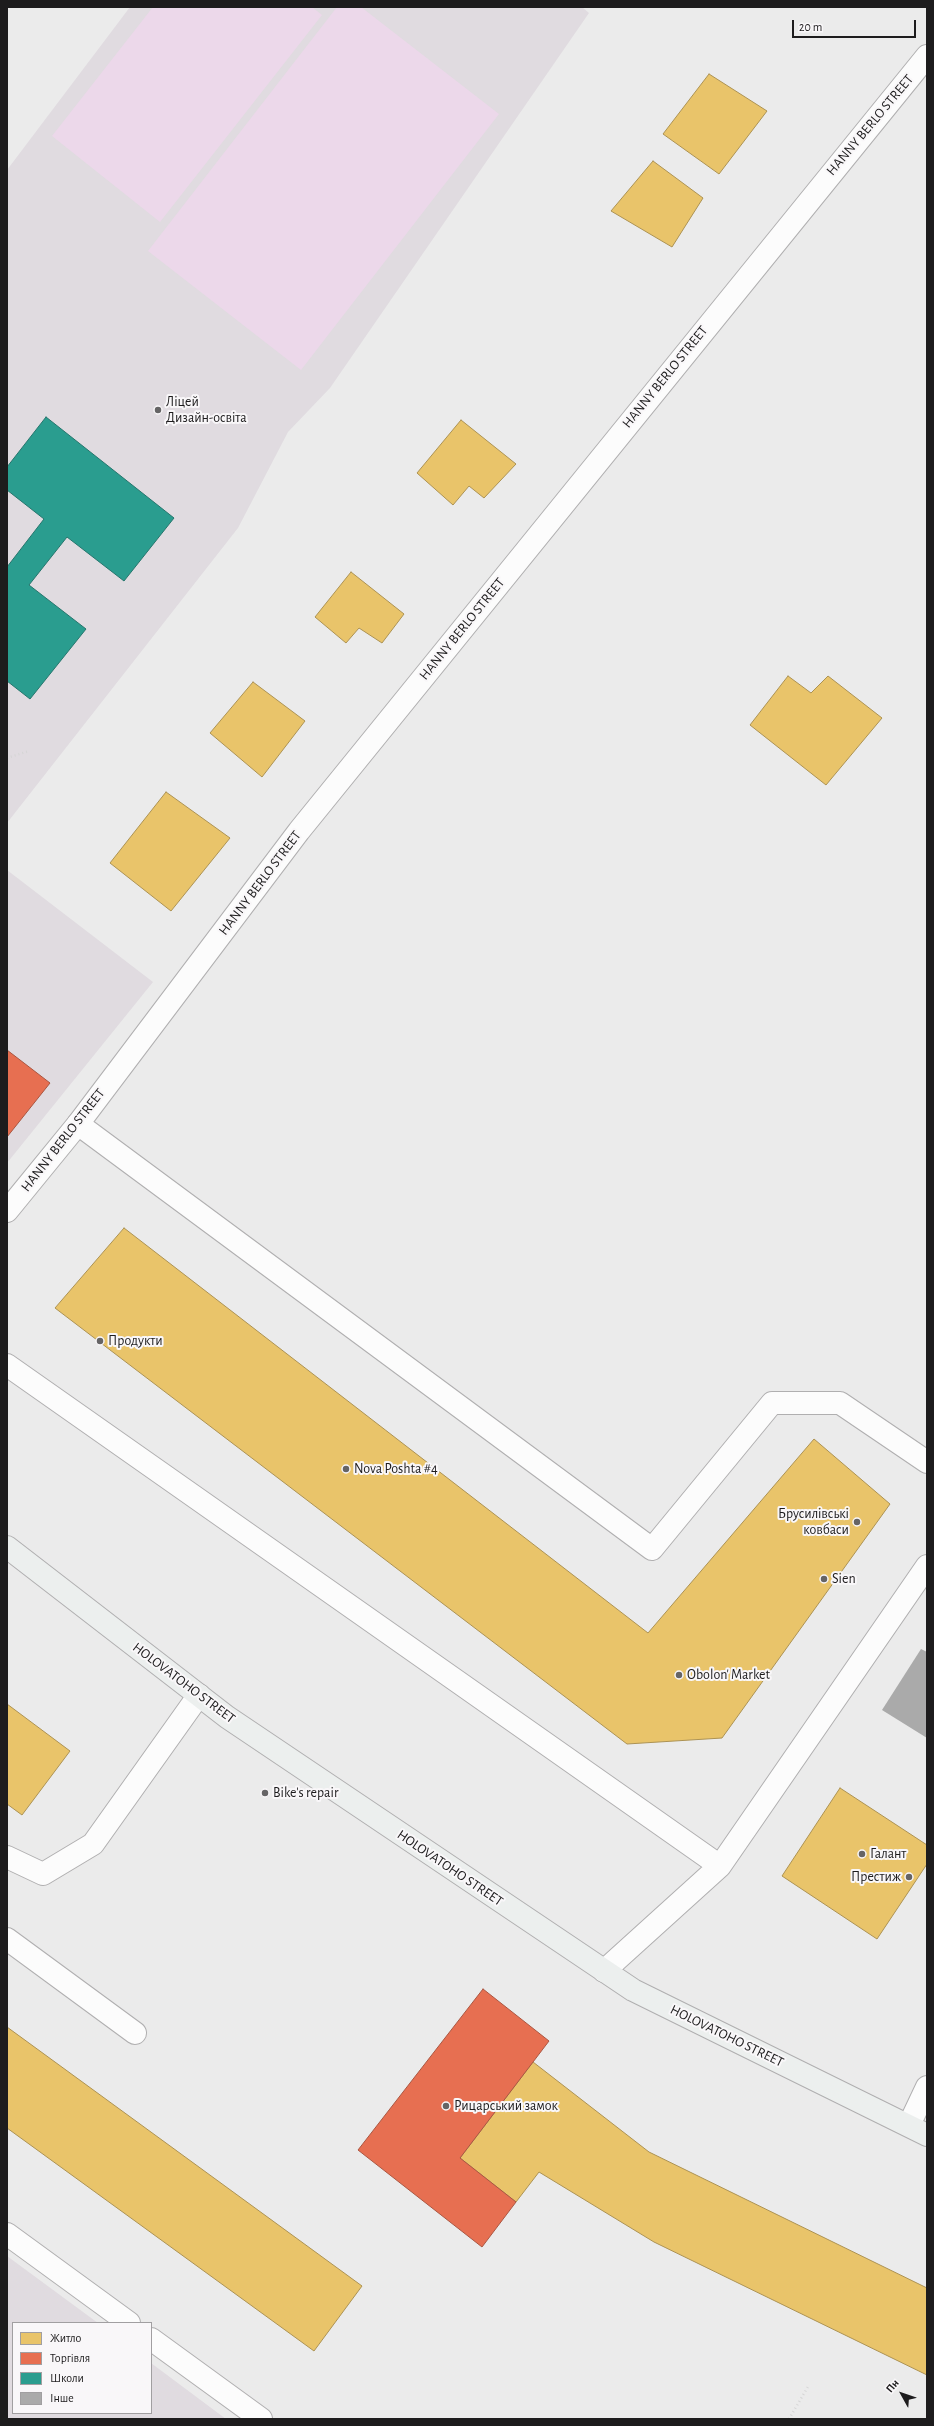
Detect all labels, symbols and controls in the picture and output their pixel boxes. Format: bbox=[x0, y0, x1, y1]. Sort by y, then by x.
scale bar bbox=[794, 12, 918, 38]
text: 20 m bbox=[799, 21, 822, 33]
street label: HANNY BERLO STREET bbox=[823, 71, 917, 179]
street label: HANNY BERLO STREET bbox=[619, 323, 711, 431]
place label: Ліцей Дизайн-освіта bbox=[166, 394, 247, 426]
marker: Ліцей Дизайн-освіта bbox=[153, 405, 163, 415]
street label: HANNY BERLO STREET bbox=[416, 575, 508, 683]
street label: HANNY BERLO STREET bbox=[215, 827, 305, 939]
street label: HANNY BERLO STREET bbox=[17, 1085, 109, 1195]
place label: Продукти bbox=[108, 1333, 163, 1349]
marker: Продукти bbox=[95, 1336, 105, 1346]
place label: Nova Poshta #4 bbox=[354, 1461, 438, 1477]
marker: Nova Poshta #4 bbox=[341, 1464, 351, 1474]
place label: Брусилівські ковбаси bbox=[778, 1506, 849, 1538]
marker: Брусилівські ковбаси bbox=[852, 1517, 862, 1527]
place label: Sien bbox=[832, 1571, 856, 1587]
marker: Sien bbox=[819, 1574, 829, 1584]
street label: HOLOVATOHO STREET bbox=[129, 1639, 239, 1727]
place label: Obolon' Market bbox=[687, 1667, 770, 1683]
marker: Obolon' Market bbox=[674, 1670, 684, 1680]
place label: Bike's repair bbox=[273, 1785, 338, 1801]
marker: Bike's repair bbox=[260, 1788, 270, 1798]
street label: HOLOVATOHO STREET bbox=[394, 1826, 506, 1910]
place label: Галант bbox=[870, 1846, 906, 1862]
marker: Галант bbox=[857, 1849, 867, 1859]
place label: Престиж bbox=[851, 1869, 901, 1885]
marker: Престиж bbox=[904, 1872, 914, 1882]
street label: HOLOVATOHO STREET bbox=[667, 2001, 787, 2071]
place label: Рицарський замок bbox=[454, 2098, 558, 2114]
marker: Рицарський замок bbox=[441, 2101, 451, 2111]
legend bbox=[12, 2322, 152, 2414]
text: Житло bbox=[50, 2332, 81, 2344]
text: Торгівля bbox=[50, 2352, 90, 2364]
text: Школи bbox=[50, 2372, 84, 2384]
north arrow bbox=[882, 2374, 922, 2414]
text: Пн bbox=[884, 2377, 901, 2395]
text: Інше bbox=[50, 2392, 74, 2404]

